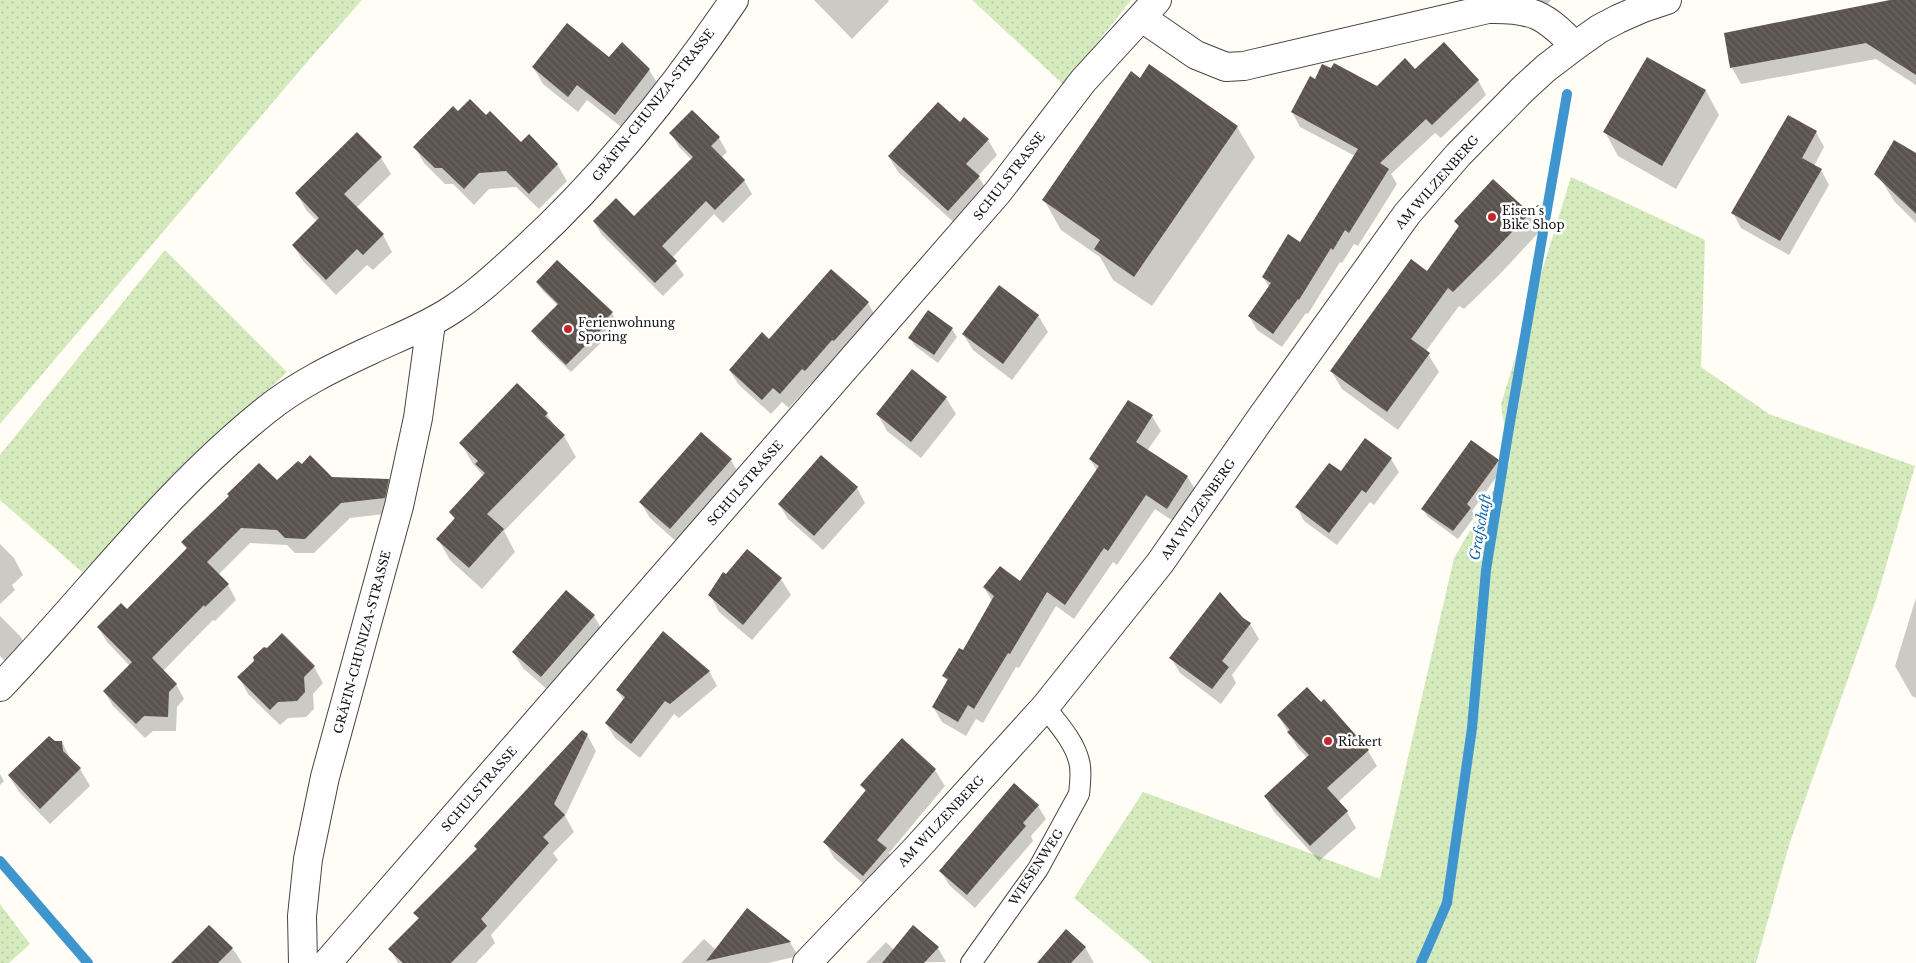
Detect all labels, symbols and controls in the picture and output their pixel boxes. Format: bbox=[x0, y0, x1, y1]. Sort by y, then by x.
street label: GRÄFIN-CHUNIZA-STRASSE bbox=[588, 25, 717, 184]
street label: SCHULSTRASSE bbox=[970, 129, 1048, 223]
street label: AM WILZENBERG bbox=[1391, 132, 1482, 233]
place label: Eisen´s Bike Shop bbox=[1502, 203, 1565, 232]
marker: Eisen´s Bike Shop bbox=[1486, 211, 1498, 223]
place label: Ferienwohnung Sporing bbox=[578, 315, 676, 344]
marker: Ferienwohnung Sporing bbox=[562, 323, 574, 335]
street label: SCHULSTRASSE bbox=[704, 437, 786, 529]
street label: AM WILZENBERG bbox=[1157, 455, 1239, 563]
water label: Grafschaft bbox=[1465, 491, 1495, 562]
street label: GRÄFIN-CHUNIZA-STRASSE bbox=[329, 548, 394, 735]
place label: Rickert bbox=[1338, 734, 1383, 749]
marker: Rickert bbox=[1322, 735, 1334, 747]
street label: SCHULSTRASSE bbox=[438, 743, 520, 835]
street label: AM WILZENBERG bbox=[894, 772, 988, 871]
street label: WIESENWEG bbox=[1005, 825, 1067, 909]

